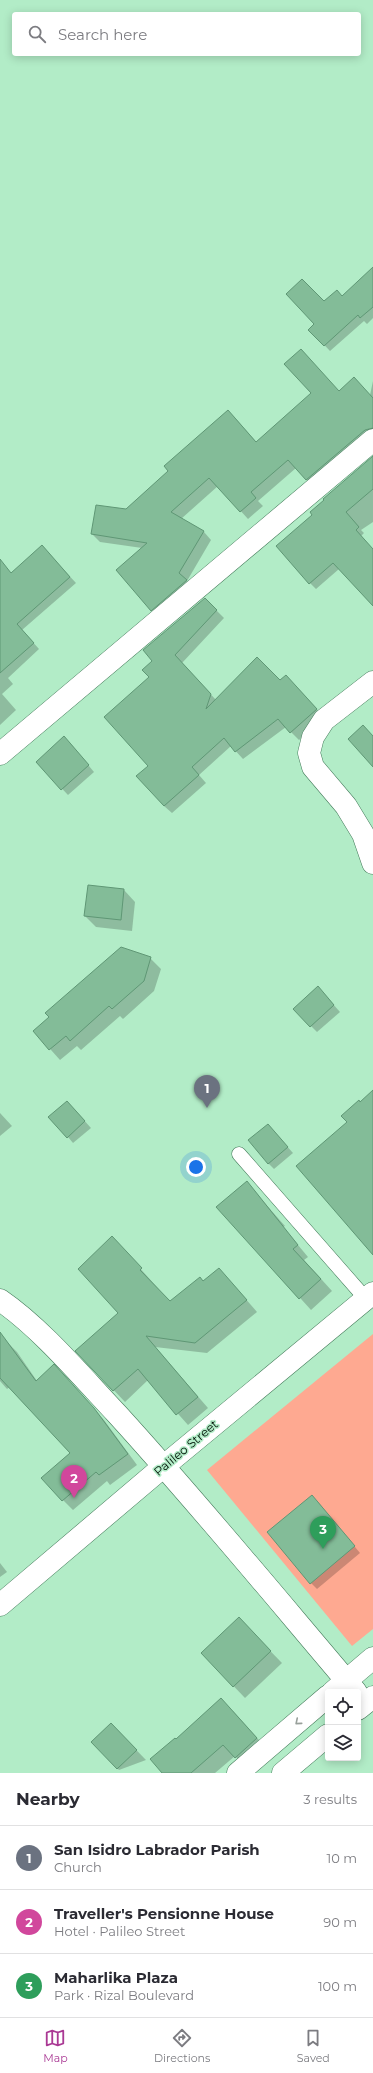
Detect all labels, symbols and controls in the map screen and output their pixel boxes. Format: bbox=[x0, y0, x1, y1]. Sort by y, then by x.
search box bbox=[12, 12, 361, 56]
icon: search bbox=[26, 23, 48, 45]
text: Search here bbox=[58, 25, 147, 44]
pin: 1 bbox=[194, 1075, 220, 1108]
your location bbox=[186, 1157, 206, 1177]
street label: Palileo Street bbox=[150, 1416, 221, 1479]
pin: 2 bbox=[61, 1465, 87, 1498]
pin: 3 bbox=[310, 1516, 336, 1549]
map controls bbox=[325, 1689, 361, 1761]
button: locate bbox=[325, 1689, 361, 1725]
one-way arrow bbox=[296, 1717, 303, 1724]
button: layers bbox=[325, 1725, 361, 1761]
text: Nearby bbox=[16, 1789, 80, 1809]
text: 3 results bbox=[303, 1791, 357, 1807]
text: San Isidro Labrador Parish bbox=[54, 1840, 260, 1859]
text: 1 bbox=[26, 1850, 32, 1866]
text: 10 m bbox=[327, 1850, 357, 1866]
text: Church bbox=[54, 1859, 102, 1875]
text: Traveller's Pensionne House bbox=[54, 1904, 274, 1923]
text: 2 bbox=[25, 1914, 33, 1930]
text: 90 m bbox=[323, 1914, 357, 1930]
text: Hotel · Palileo Street bbox=[54, 1923, 185, 1939]
text: Maharlika Plaza bbox=[54, 1968, 178, 1987]
text: 3 bbox=[25, 1978, 33, 1994]
text: 100 m bbox=[318, 1978, 357, 1994]
text: Park · Rizal Boulevard bbox=[54, 1987, 194, 2003]
tab: Map bbox=[43, 2027, 68, 2065]
tab: Directions bbox=[154, 2027, 210, 2065]
tab: Saved bbox=[297, 2027, 330, 2065]

